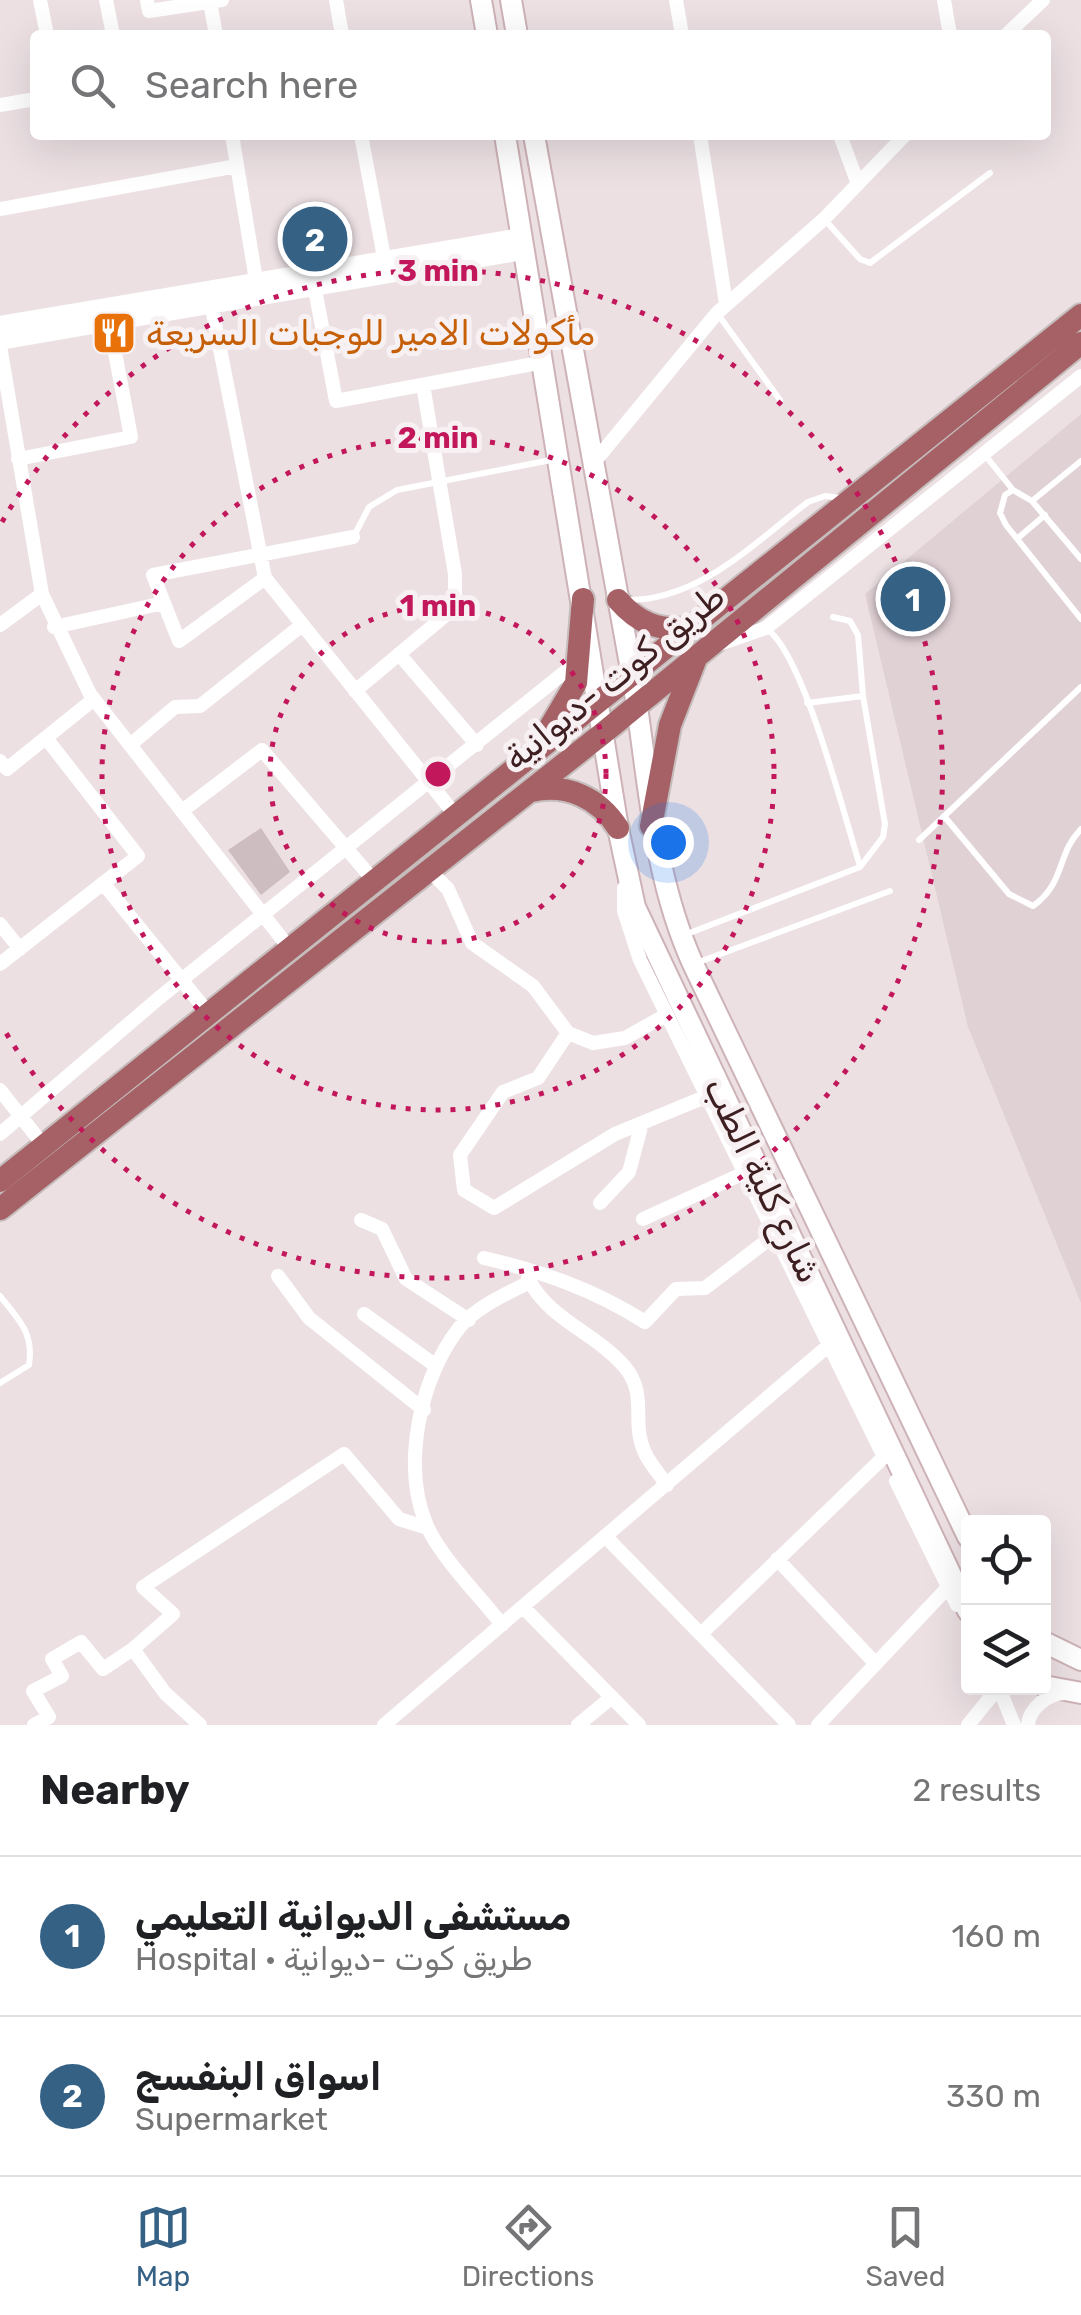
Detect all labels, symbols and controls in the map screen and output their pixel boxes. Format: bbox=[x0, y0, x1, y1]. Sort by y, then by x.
search box bbox=[30, 30, 1051, 140]
icon: search bbox=[65, 58, 120, 113]
text: Search here bbox=[145, 62, 358, 108]
pin: 2 bbox=[282, 202, 348, 276]
text: 3 min bbox=[397, 253, 479, 289]
restaurant icon: مأكولات الامير للوجبات السريعة bbox=[91, 310, 137, 356]
place label: مأكولات الامير للوجبات السريعة bbox=[146, 312, 595, 354]
text: 2 min bbox=[397, 420, 479, 456]
pin: 1 bbox=[880, 562, 946, 636]
street label: طريق كوت -ديوانية bbox=[495, 575, 733, 779]
text: 1 min bbox=[400, 588, 476, 624]
centre of rings bbox=[420, 756, 456, 792]
your location bbox=[643, 817, 694, 868]
street label: شارع كلية الطب bbox=[693, 1071, 831, 1291]
map controls bbox=[961, 1515, 1051, 1695]
button: locate bbox=[961, 1515, 1051, 1605]
button: layers bbox=[961, 1605, 1051, 1695]
text: Nearby bbox=[40, 1765, 190, 1815]
text: 2 results bbox=[912, 1771, 1041, 1809]
text: مستشفى الديوانية التعليمي bbox=[135, 1894, 571, 1940]
text: 1 bbox=[65, 1917, 80, 1955]
text: 160 m bbox=[951, 1917, 1041, 1955]
text: Hospital · طريق كوت -ديوانية bbox=[135, 1940, 533, 1978]
text: اسواق البنفسج bbox=[135, 2054, 381, 2100]
text: 2 bbox=[62, 2077, 83, 2115]
text: 330 m bbox=[946, 2077, 1041, 2115]
text: Supermarket bbox=[135, 2100, 328, 2138]
tab: Map bbox=[136, 2200, 191, 2293]
tab: Directions bbox=[462, 2200, 594, 2293]
tab: Saved bbox=[865, 2200, 945, 2293]

